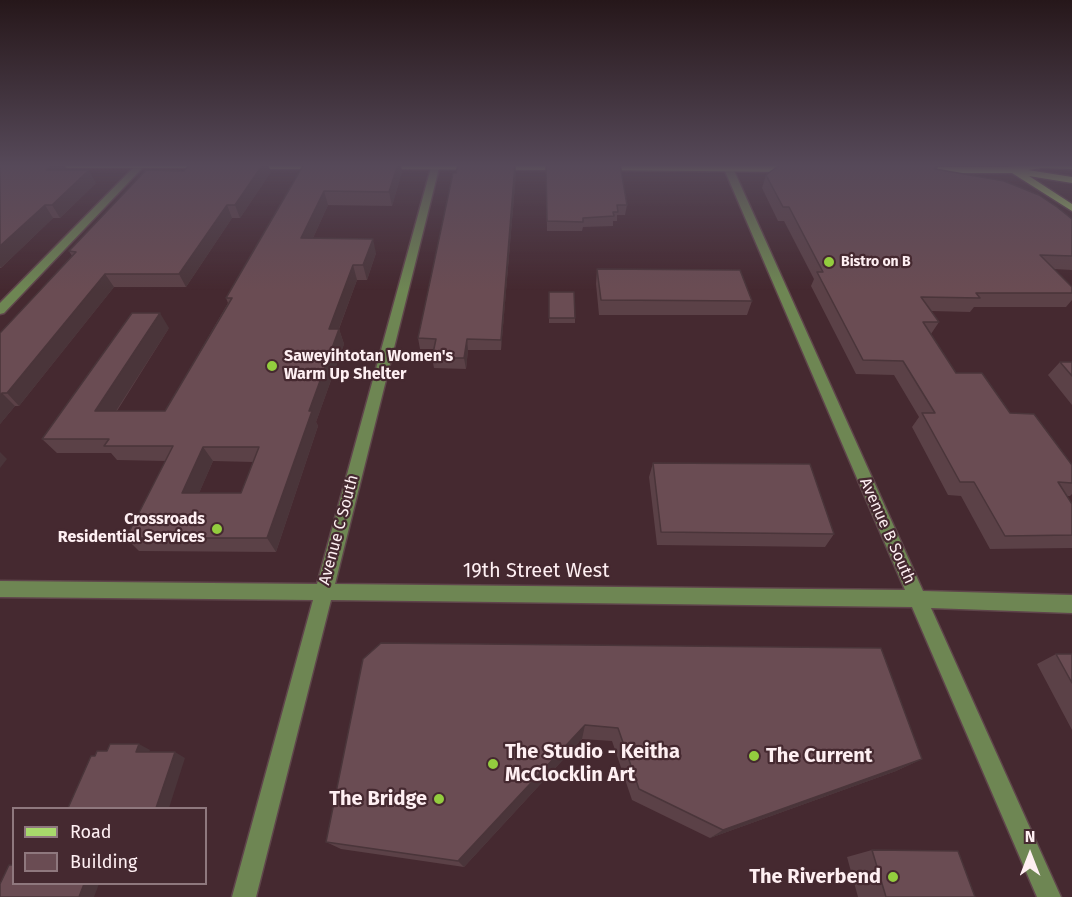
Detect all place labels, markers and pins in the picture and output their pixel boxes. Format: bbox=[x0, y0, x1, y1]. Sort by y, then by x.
place label: Bistro on B bbox=[841, 254, 911, 270]
marker: Bistro on B bbox=[822, 255, 836, 269]
place label: Saweyihtotan Women's Warm Up Shelter bbox=[284, 347, 453, 385]
marker: Saweyihtotan Women's Warm Up Shelter bbox=[265, 359, 279, 373]
place label: Crossroads Residential Services bbox=[58, 510, 205, 548]
marker: Crossroads Residential Services bbox=[210, 522, 224, 536]
place label: The Studio - Keitha McClocklin Art bbox=[505, 740, 680, 787]
place label: The Current bbox=[766, 744, 872, 768]
marker: The Current bbox=[747, 749, 761, 763]
marker: The Studio - Keitha McClocklin Art bbox=[486, 757, 500, 771]
place label: The Bridge bbox=[329, 787, 427, 811]
marker: The Bridge bbox=[432, 792, 446, 806]
place label: The Riverbend bbox=[749, 865, 881, 889]
marker: The Riverbend bbox=[886, 870, 900, 884]

